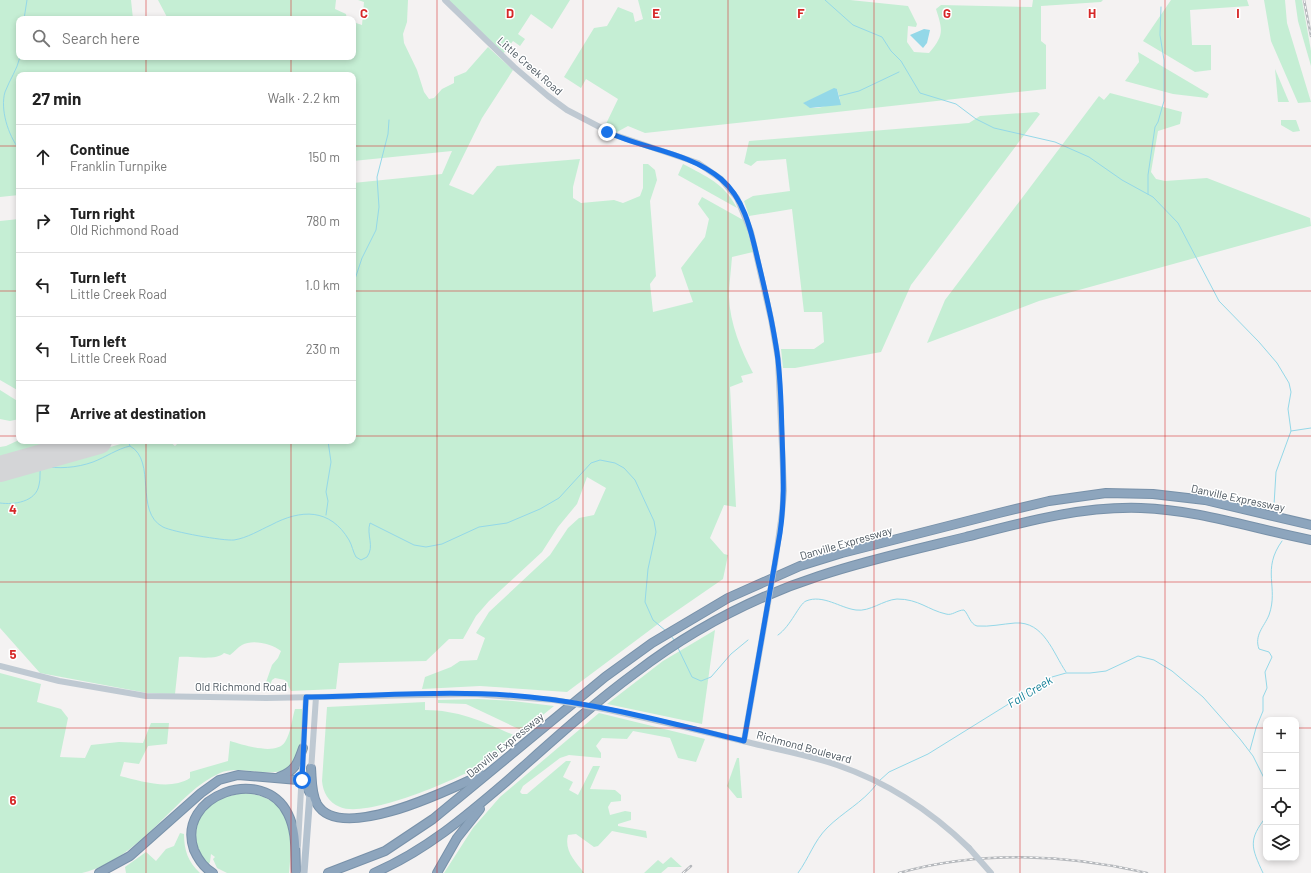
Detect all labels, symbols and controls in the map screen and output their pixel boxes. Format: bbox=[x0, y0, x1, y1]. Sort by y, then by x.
text: C bbox=[360, 5, 368, 21]
text: D bbox=[506, 5, 514, 21]
text: E bbox=[652, 5, 660, 21]
text: F bbox=[797, 5, 805, 21]
text: G bbox=[943, 5, 951, 21]
text: H bbox=[1088, 5, 1096, 21]
text: I bbox=[1236, 5, 1240, 21]
search box bbox=[16, 16, 356, 60]
icon: search bbox=[30, 27, 52, 49]
text: Search here bbox=[62, 29, 140, 47]
street label: Little Creek Road bbox=[495, 34, 566, 97]
text: 27 min bbox=[32, 88, 81, 108]
text: Walk · 2.2 km bbox=[268, 90, 340, 106]
route end bbox=[598, 123, 616, 141]
text: Continue bbox=[70, 140, 130, 158]
icon: ahead bbox=[32, 146, 54, 168]
text: 150 m bbox=[308, 149, 340, 165]
text: Franklin Turnpike bbox=[70, 158, 167, 174]
text: Turn right bbox=[70, 204, 135, 222]
icon: right bbox=[32, 210, 54, 232]
text: 780 m bbox=[306, 213, 340, 229]
text: Old Richmond Road bbox=[70, 222, 179, 238]
text: Turn left bbox=[70, 268, 126, 286]
icon: left bbox=[32, 274, 54, 296]
text: 1.0 km bbox=[305, 277, 340, 293]
text: Little Creek Road bbox=[70, 286, 167, 302]
text: Turn left bbox=[70, 332, 126, 350]
icon: left bbox=[32, 338, 54, 360]
text: 230 m bbox=[306, 341, 340, 357]
text: Little Creek Road bbox=[70, 350, 167, 366]
icon: arrive bbox=[32, 402, 54, 424]
text: Arrive at destination bbox=[70, 404, 206, 422]
street label: Danville Expressway bbox=[1190, 481, 1286, 514]
text: 4 bbox=[9, 501, 17, 517]
street label: Danville Expressway bbox=[798, 523, 894, 562]
text: 5 bbox=[9, 646, 17, 662]
water label: Fall Creek bbox=[1004, 672, 1055, 710]
street label: Old Richmond Road bbox=[195, 680, 287, 693]
street label: Danville Expressway bbox=[463, 709, 546, 780]
map controls bbox=[1263, 717, 1299, 861]
button: + bbox=[1263, 717, 1299, 753]
street label: Richmond Boulevard bbox=[755, 728, 853, 765]
button: − bbox=[1263, 753, 1299, 789]
route start bbox=[293, 771, 311, 789]
button: locate bbox=[1263, 789, 1299, 825]
text: 6 bbox=[10, 792, 17, 808]
button: layers bbox=[1263, 825, 1299, 861]

